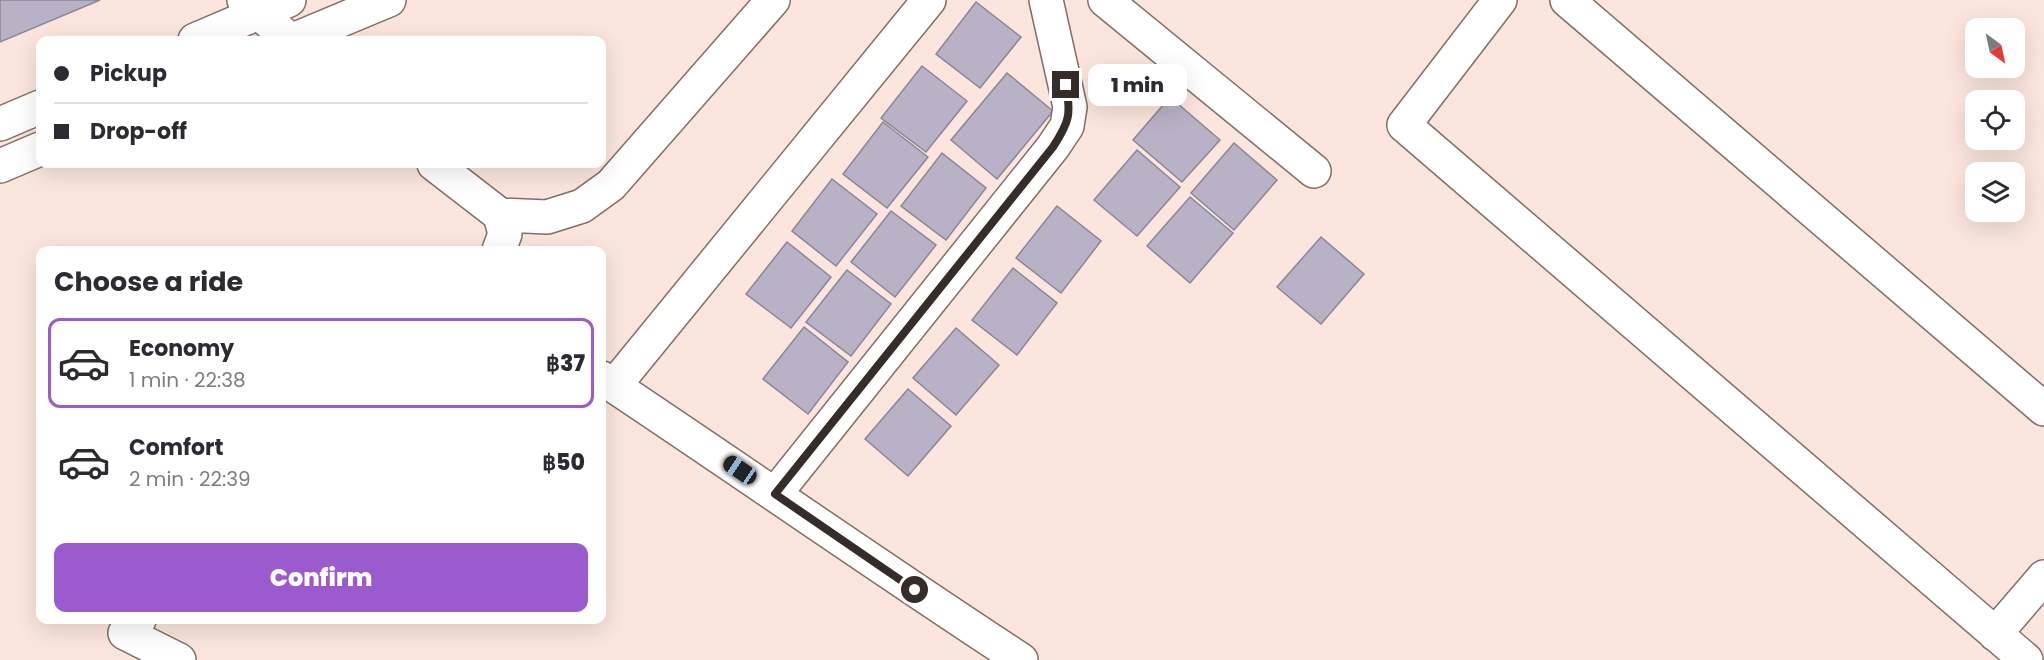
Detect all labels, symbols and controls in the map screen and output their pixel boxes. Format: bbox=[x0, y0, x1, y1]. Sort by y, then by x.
north arrow bbox=[1965, 18, 2025, 78]
map controls bbox=[1965, 18, 2025, 222]
text: Pickup bbox=[90, 58, 167, 89]
callout: 1 min bbox=[1087, 64, 1186, 106]
route end bbox=[1052, 71, 1079, 98]
text: 1 min bbox=[1111, 71, 1164, 99]
button: locate bbox=[1965, 90, 2025, 150]
text: Drop-off bbox=[90, 116, 187, 147]
button: layers bbox=[1965, 162, 2025, 222]
text: Choose a ride bbox=[54, 263, 243, 300]
text: Economy bbox=[129, 333, 234, 364]
icon: car bbox=[57, 336, 111, 390]
text: ฿37 bbox=[546, 348, 585, 379]
text: 1 min · 22:38 bbox=[129, 366, 246, 394]
text: Comfort bbox=[129, 432, 223, 463]
icon: car bbox=[57, 435, 111, 489]
text: ฿50 bbox=[542, 447, 585, 478]
car bbox=[720, 452, 760, 488]
text: 2 min · 22:39 bbox=[129, 465, 251, 493]
button: Confirm bbox=[54, 543, 588, 612]
route start bbox=[901, 576, 928, 603]

